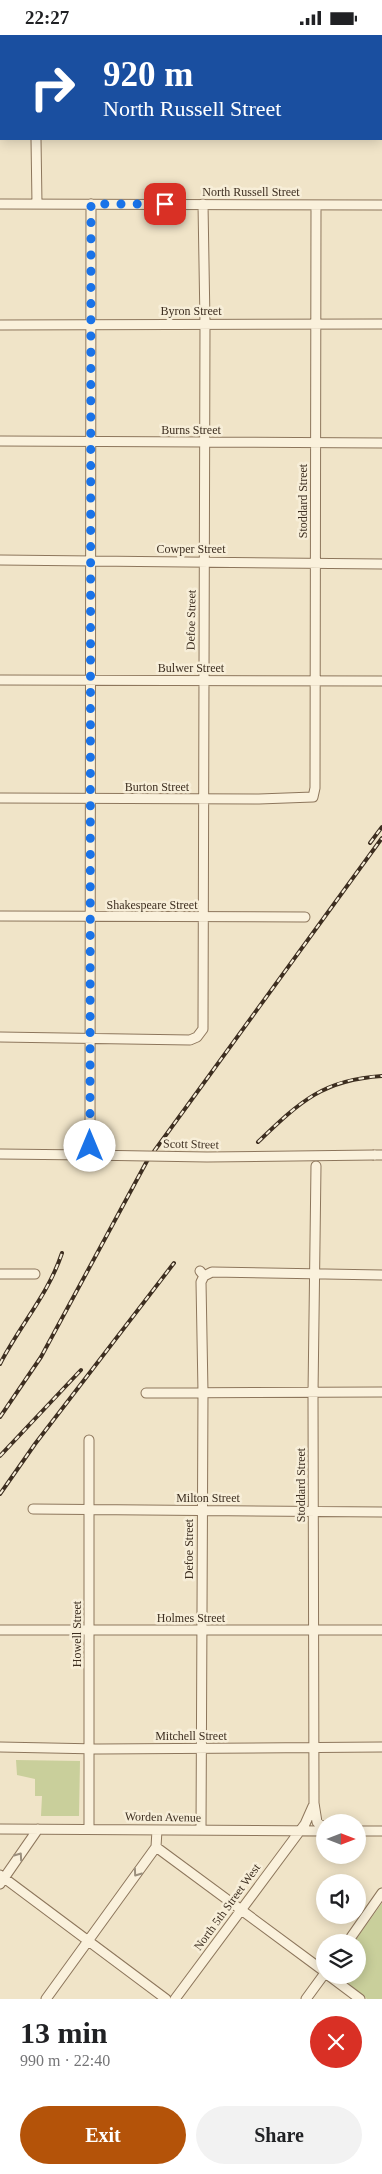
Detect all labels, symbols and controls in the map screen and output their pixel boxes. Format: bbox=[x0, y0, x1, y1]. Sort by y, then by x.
text: 22:27 bbox=[25, 7, 69, 28]
icon: right bbox=[20, 55, 85, 120]
text: 920 m bbox=[103, 55, 193, 94]
text: North Russell Street bbox=[103, 96, 281, 121]
pin bbox=[144, 183, 186, 225]
street label: North Russell Street bbox=[202, 185, 300, 199]
icon: arrive bbox=[151, 190, 179, 218]
street label: Byron Street bbox=[161, 304, 222, 318]
street label: Burns Street bbox=[161, 423, 221, 437]
street label: Stoddard Street bbox=[296, 463, 310, 538]
street label: Cowper Street bbox=[157, 542, 226, 556]
street label: Defoe Street bbox=[183, 589, 199, 650]
street label: Bulwer Street bbox=[158, 661, 225, 675]
street label: Burton Street bbox=[125, 780, 190, 794]
street label: Shakespeare Street bbox=[107, 898, 198, 912]
position arrow bbox=[63, 1119, 115, 1171]
street label: Scott Street bbox=[163, 1137, 220, 1151]
street label: Stoddard Street bbox=[294, 1447, 308, 1522]
street label: Milton Street bbox=[176, 1491, 240, 1505]
street label: Defoe Street bbox=[182, 1518, 196, 1579]
street label: Howell Street bbox=[70, 1600, 84, 1667]
street label: Holmes Street bbox=[157, 1611, 226, 1625]
street label: Mitchell Street bbox=[155, 1729, 227, 1743]
street label: Worden Avenue bbox=[125, 1809, 201, 1825]
north arrow bbox=[316, 1814, 366, 1864]
map controls bbox=[316, 1814, 366, 1984]
one-way arrow bbox=[13, 1853, 22, 1862]
street label: North 5th Street West bbox=[191, 1860, 264, 1953]
one-way arrow bbox=[134, 1867, 143, 1877]
button: sound bbox=[316, 1874, 366, 1924]
button: layers bbox=[316, 1934, 366, 1984]
text: 13 min bbox=[20, 2016, 108, 2049]
button: close bbox=[310, 2016, 362, 2068]
text: 990 m · 22:40 bbox=[20, 2052, 110, 2069]
button: Exit bbox=[20, 2106, 186, 2164]
button: Share bbox=[196, 2106, 362, 2164]

